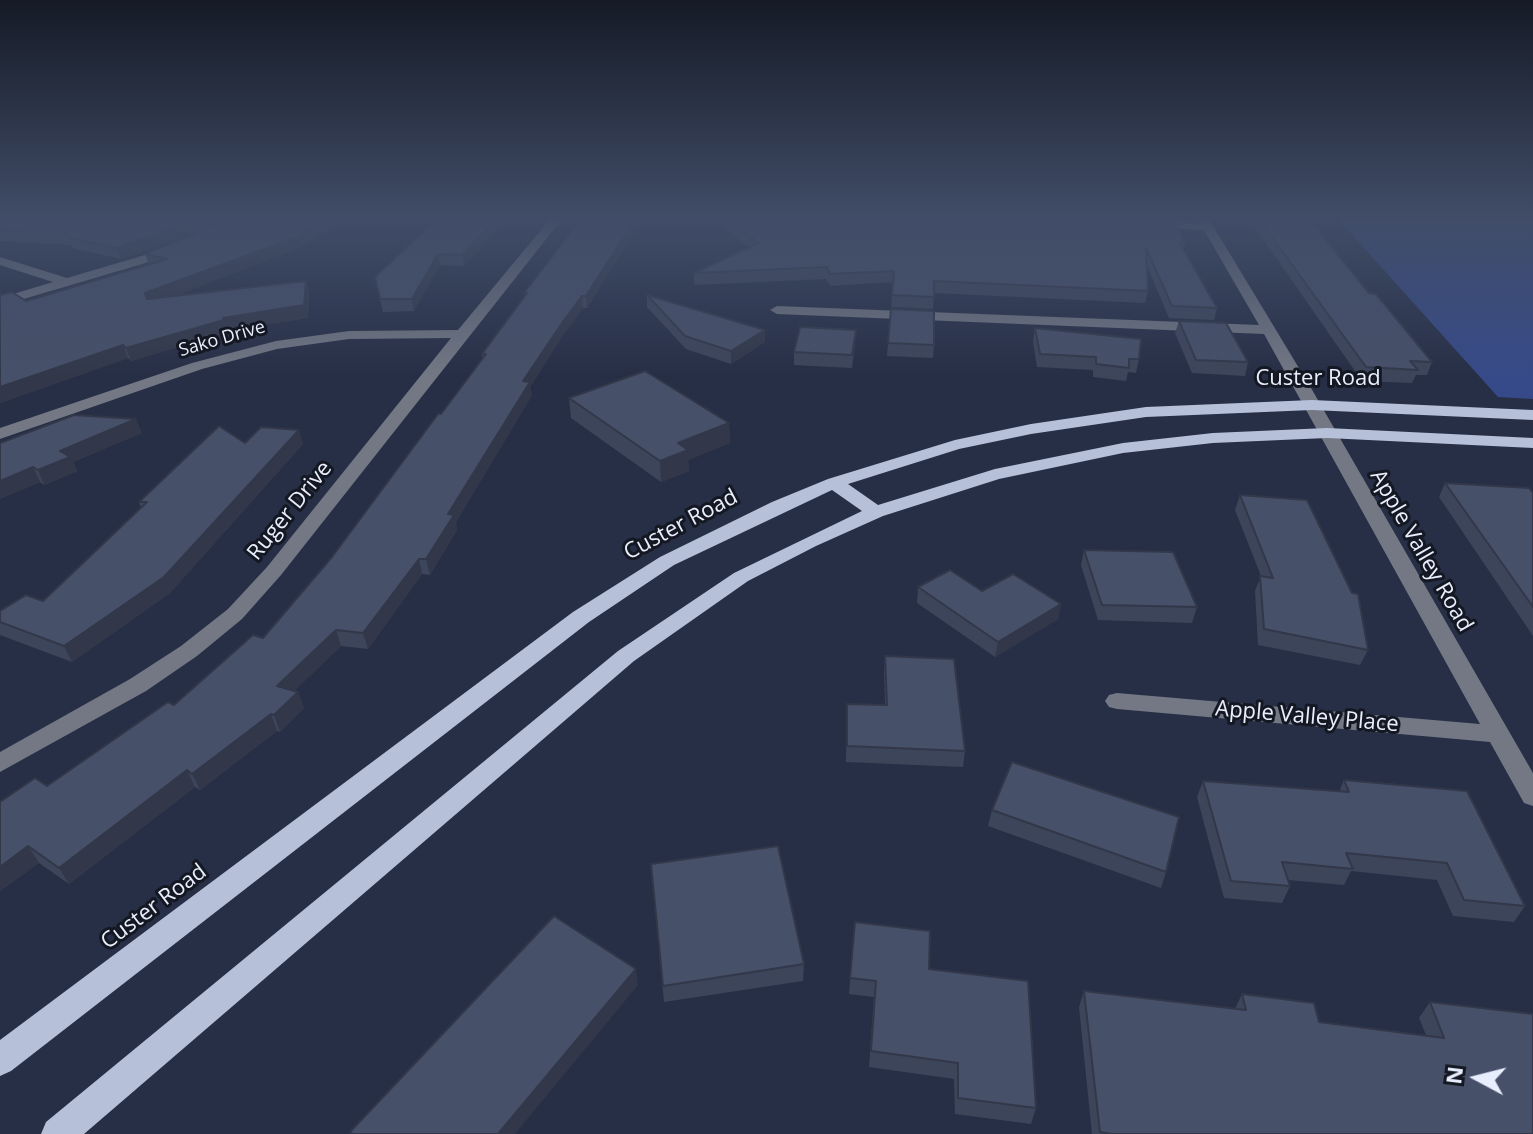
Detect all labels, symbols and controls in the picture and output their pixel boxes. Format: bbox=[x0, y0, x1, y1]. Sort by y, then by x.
street label: Sako Drive bbox=[176, 316, 268, 362]
street label: Custer Road bbox=[1255, 366, 1381, 392]
street label: Ruger Drive bbox=[242, 456, 338, 566]
street label: Apple Valley Road bbox=[1364, 465, 1478, 637]
street label: Custer Road bbox=[620, 484, 742, 566]
street label: Apple Valley Place bbox=[1214, 696, 1400, 738]
street label: Custer Road bbox=[96, 859, 212, 955]
north arrow bbox=[1437, 1038, 1517, 1118]
text: N bbox=[1437, 1064, 1469, 1086]

